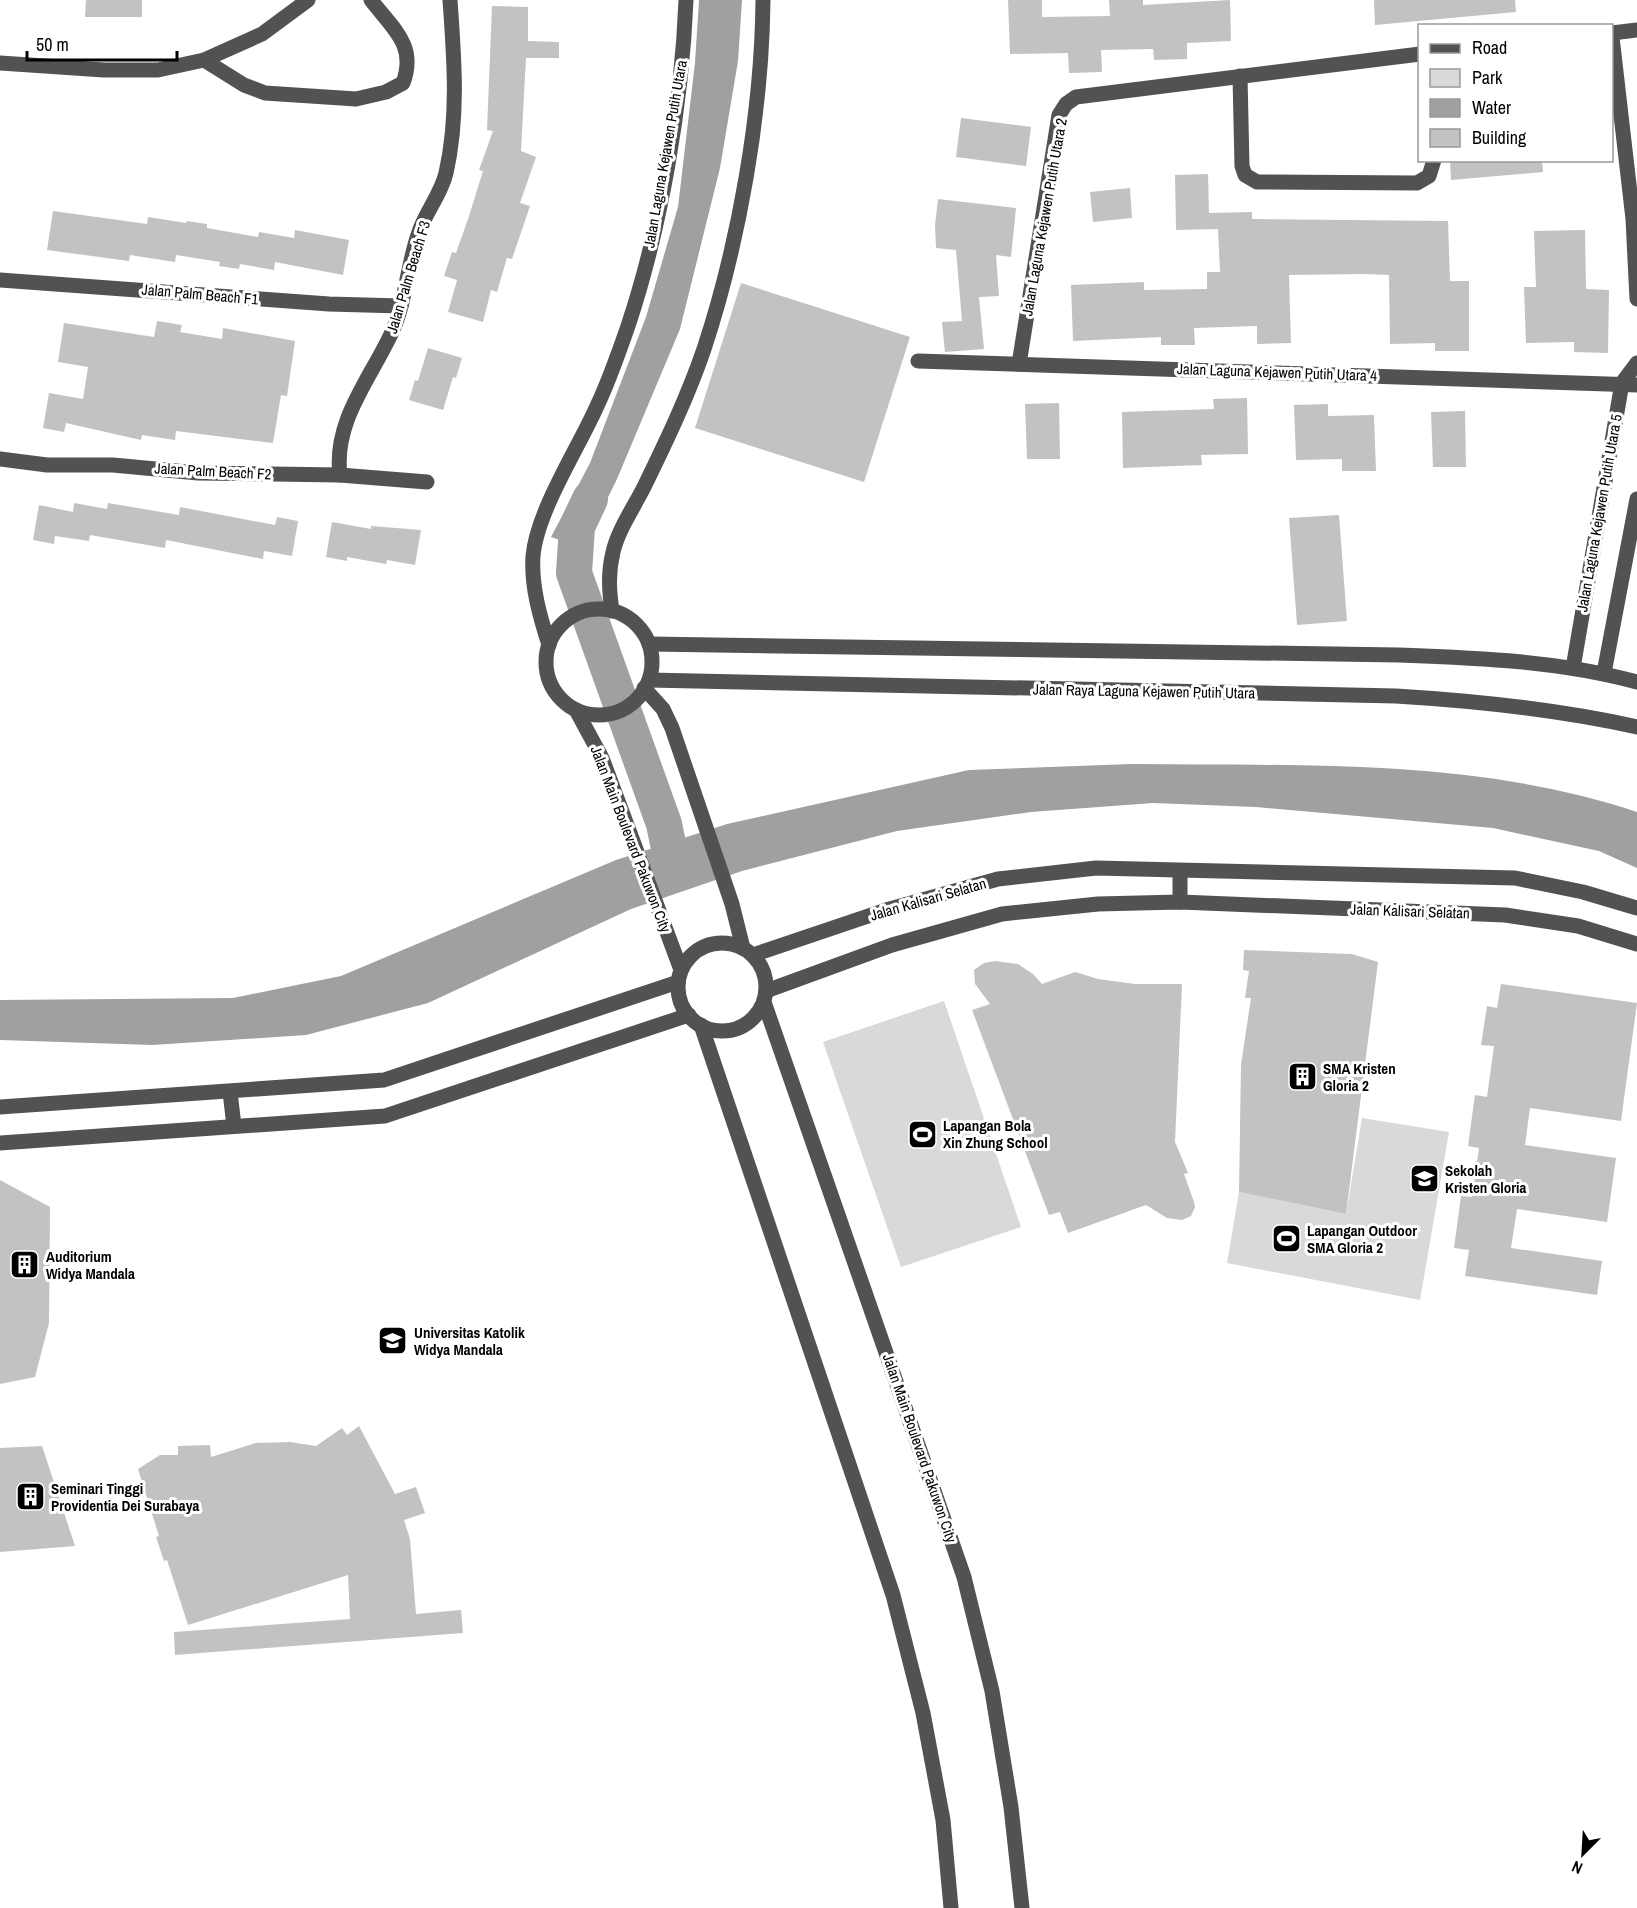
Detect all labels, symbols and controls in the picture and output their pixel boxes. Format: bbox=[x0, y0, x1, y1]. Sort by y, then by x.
scale bar bbox=[27, 24, 177, 62]
legend bbox=[1418, 24, 1613, 162]
text: 50 m bbox=[36, 32, 69, 57]
text: Road bbox=[1472, 35, 1507, 60]
street label: Jalan Laguna Kejawen Putih Utara bbox=[638, 58, 692, 249]
text: Park bbox=[1472, 65, 1503, 90]
text: Water bbox=[1472, 95, 1511, 120]
street label: Jalan Laguna Kejawen Putih Utara 2 bbox=[1016, 116, 1072, 317]
text: Building bbox=[1472, 125, 1527, 150]
street label: Jalan Palm Beach F3 bbox=[381, 218, 435, 336]
street label: Jalan Palm Beach F1 bbox=[141, 278, 259, 310]
street label: Jalan Laguna Kejawen Putih Utara 4 bbox=[1177, 358, 1378, 386]
street label: Jalan Laguna Kejawen Putih Utara 5 bbox=[1571, 412, 1627, 613]
street label: Jalan Palm Beach F2 bbox=[154, 457, 272, 485]
street label: Jalan Raya Laguna Kejawen Putih Utara bbox=[1033, 679, 1255, 703]
street label: Jalan Main Boulevard Pakuwon City bbox=[586, 743, 677, 936]
street label: Jalan Kalisari Selatan bbox=[868, 872, 988, 926]
street label: Jalan Kalisari Selatan bbox=[1350, 898, 1470, 924]
place label: SMA Kristen Gloria 2 bbox=[1323, 1058, 1396, 1096]
building icon: SMA Kristen Gloria 2 bbox=[1286, 1061, 1318, 1093]
place label: Lapangan Bola Xin Zhung School bbox=[943, 1115, 1048, 1153]
sports icon: Lapangan Bola Xin Zhung School bbox=[906, 1118, 938, 1150]
place label: Sekolah Kristen Gloria bbox=[1445, 1160, 1527, 1198]
school or university icon: Sekolah Kristen Gloria bbox=[1408, 1163, 1440, 1195]
place label: Lapangan Outdoor SMA Gloria 2 bbox=[1307, 1220, 1417, 1258]
sports icon: Lapangan Outdoor SMA Gloria 2 bbox=[1270, 1223, 1302, 1255]
place label: Auditorium Widya Mandala bbox=[46, 1246, 135, 1284]
building icon: Auditorium Widya Mandala bbox=[9, 1249, 41, 1281]
place label: Universitas Katolik Widya Mandala bbox=[414, 1322, 525, 1360]
school or university icon: Universitas Katolik Widya Mandala bbox=[377, 1325, 409, 1357]
street label: Jalan Main Boulevard Pakuwon City bbox=[878, 1351, 962, 1546]
place label: Seminari Tinggi Providentia Dei Surabaya bbox=[51, 1478, 200, 1516]
building icon: Seminari Tinggi Providentia Dei Surabaya bbox=[14, 1481, 46, 1513]
north arrow bbox=[1553, 1824, 1613, 1884]
text: N bbox=[1568, 1856, 1586, 1880]

